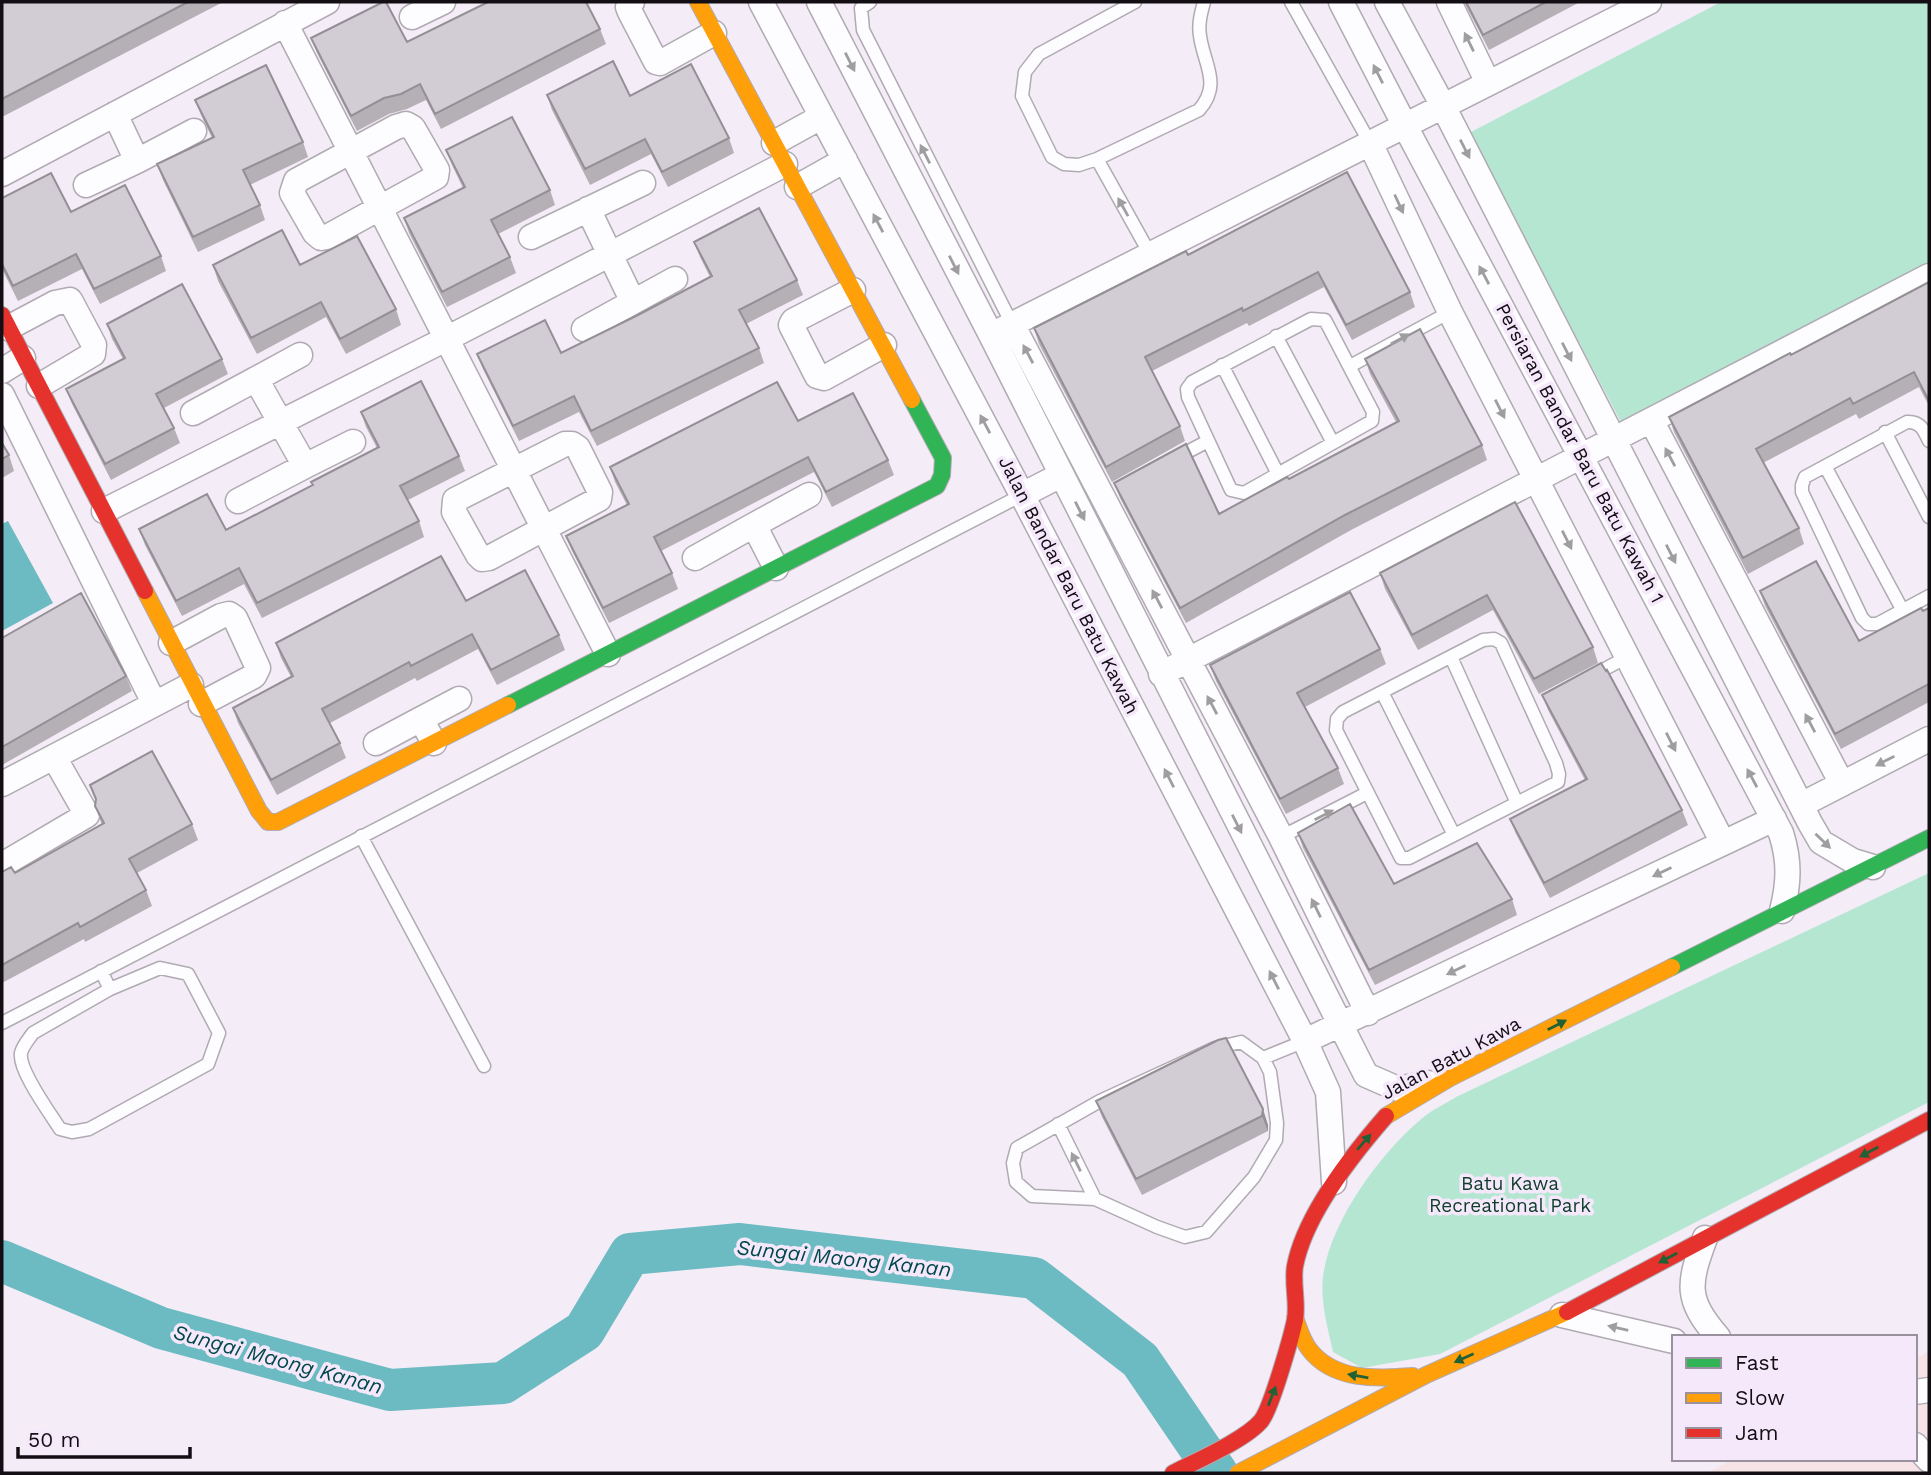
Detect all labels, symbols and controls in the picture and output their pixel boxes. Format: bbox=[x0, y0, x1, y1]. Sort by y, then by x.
one-way arrow bbox=[1463, 32, 1474, 52]
one-way arrow bbox=[844, 53, 856, 72]
one-way arrow bbox=[1372, 63, 1384, 83]
one-way arrow bbox=[1459, 139, 1470, 159]
one-way arrow bbox=[920, 144, 931, 164]
one-way arrow bbox=[1394, 194, 1405, 215]
one-way arrow bbox=[1118, 196, 1130, 216]
one-way arrow bbox=[873, 213, 884, 233]
one-way arrow bbox=[948, 255, 960, 275]
one-way arrow bbox=[1479, 264, 1491, 284]
street label: Persiaran Bandar Baru Batu Kawah 1 bbox=[1491, 299, 1669, 607]
one-way arrow bbox=[1390, 333, 1409, 345]
one-way arrow bbox=[1561, 342, 1573, 362]
one-way arrow bbox=[1022, 345, 1034, 364]
one-way arrow bbox=[1494, 399, 1505, 419]
one-way arrow bbox=[979, 414, 991, 434]
one-way arrow bbox=[1664, 447, 1676, 467]
street label: Jalan Bandar Baru Batu Kawah bbox=[994, 452, 1144, 718]
one-way arrow bbox=[1074, 501, 1085, 521]
one-way arrow bbox=[1562, 530, 1573, 550]
one-way arrow bbox=[1666, 544, 1677, 564]
one-way arrow bbox=[1151, 589, 1162, 609]
one-way arrow bbox=[1206, 695, 1218, 715]
one-way arrow bbox=[1804, 714, 1816, 733]
one-way arrow bbox=[1665, 733, 1677, 753]
one-way arrow bbox=[1875, 755, 1895, 767]
one-way arrow bbox=[1164, 768, 1175, 788]
one-way arrow bbox=[1747, 768, 1758, 788]
one-way arrow bbox=[1314, 810, 1334, 821]
one-way arrow bbox=[1232, 814, 1243, 834]
one-way arrow bbox=[1815, 832, 1832, 849]
one-way arrow bbox=[1652, 867, 1672, 878]
one-way arrow bbox=[1310, 898, 1321, 918]
one-way arrow bbox=[1446, 965, 1466, 976]
one-way arrow bbox=[1268, 970, 1280, 990]
street label: Jalan Batu Kawa bbox=[1378, 1012, 1525, 1104]
one-way arrow bbox=[1547, 1020, 1567, 1031]
one-way arrow bbox=[1356, 1133, 1371, 1150]
one-way arrow bbox=[1859, 1146, 1879, 1157]
one-way arrow bbox=[1070, 1152, 1081, 1172]
park label: Batu Kawa Recreational Park bbox=[1429, 1172, 1591, 1217]
water label: Sungai Maong Kanan bbox=[735, 1234, 953, 1282]
one-way arrow bbox=[1658, 1253, 1678, 1264]
water label: Sungai Maong Kanan bbox=[171, 1319, 385, 1399]
one-way arrow bbox=[1607, 1323, 1629, 1334]
legend bbox=[1672, 1335, 1917, 1461]
text: Fast bbox=[1735, 1350, 1779, 1375]
one-way arrow bbox=[1453, 1353, 1474, 1364]
one-way arrow bbox=[1347, 1370, 1369, 1381]
one-way arrow bbox=[1266, 1385, 1277, 1406]
text: Slow bbox=[1735, 1385, 1785, 1410]
scale bar bbox=[18, 1416, 189, 1460]
text: Jam bbox=[1735, 1420, 1778, 1445]
text: 50 m bbox=[28, 1427, 80, 1452]

